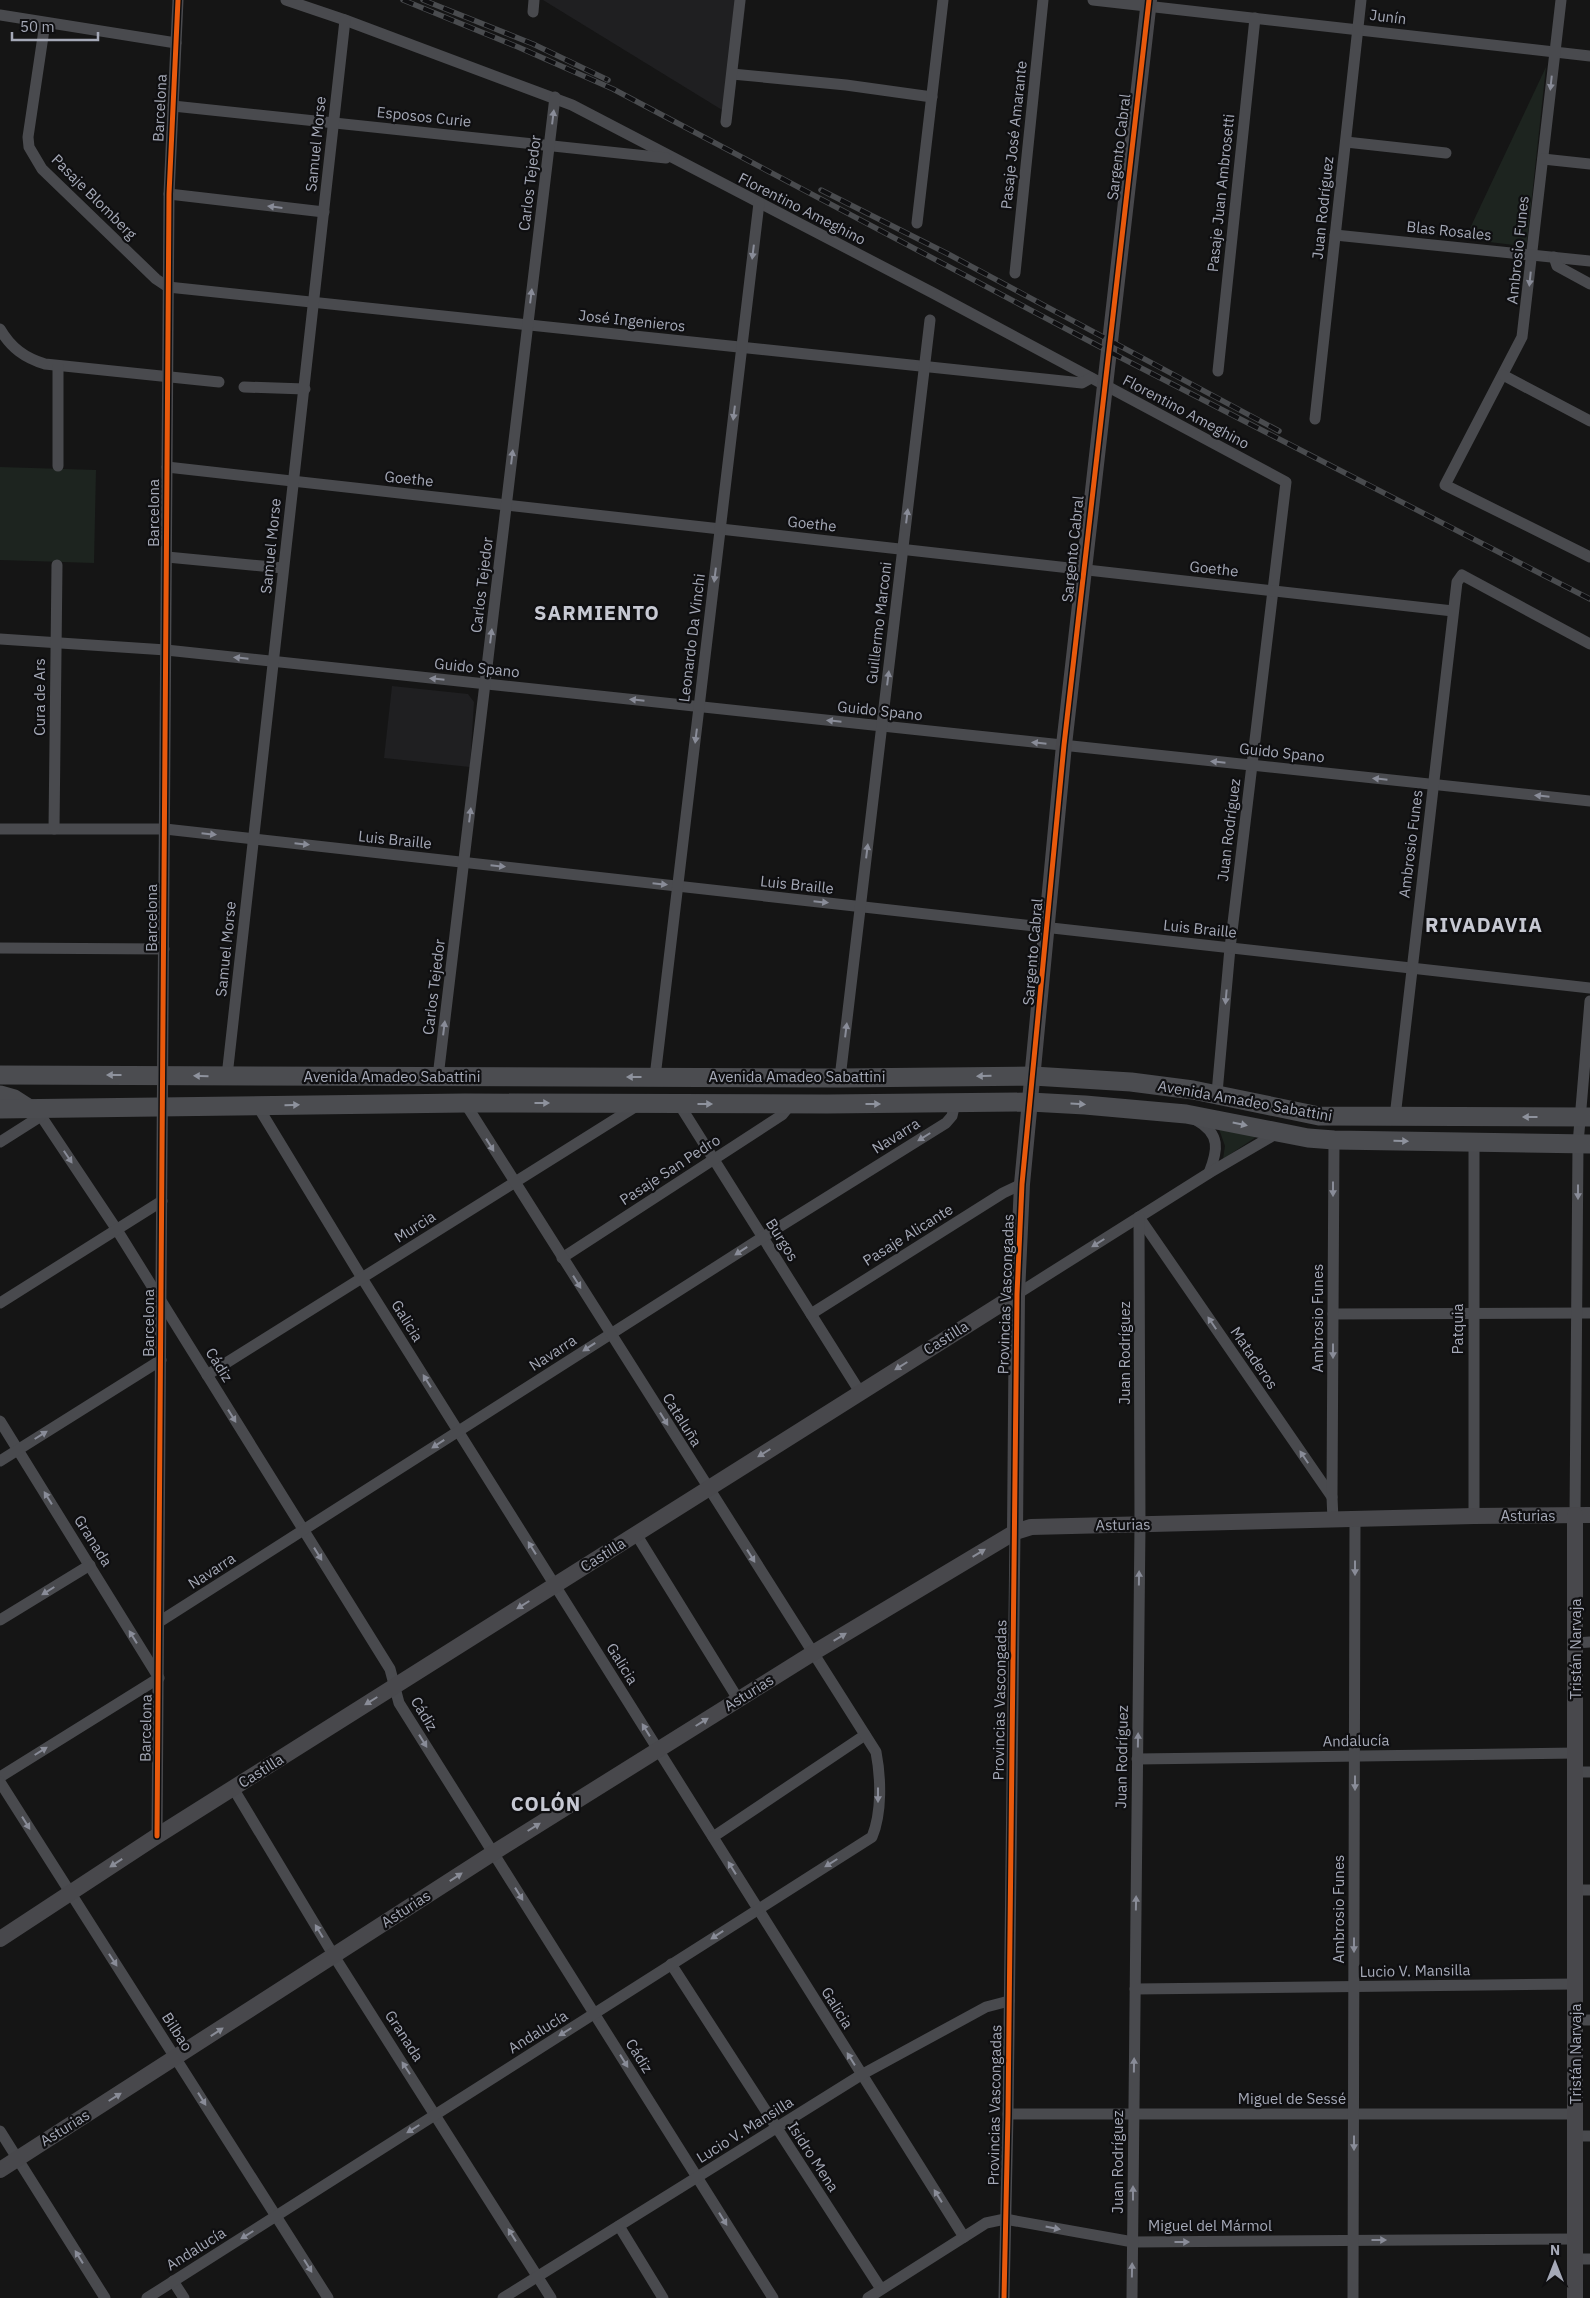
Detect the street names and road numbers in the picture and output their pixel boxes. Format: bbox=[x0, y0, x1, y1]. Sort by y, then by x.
street label: Junín bbox=[1369, 5, 1408, 28]
street label: Pasaje José Amarante bbox=[996, 60, 1031, 210]
street label: Barcelona bbox=[148, 74, 171, 142]
street label: Sargento Cabral bbox=[1103, 93, 1134, 201]
street label: Samuel Morse bbox=[301, 95, 330, 193]
street label: Esposos Curie bbox=[376, 102, 472, 131]
street label: Pasaje Juan Ambrosetti bbox=[1203, 113, 1238, 273]
street label: Carlos Tejedor bbox=[514, 133, 545, 232]
street label: Pasaje Blomberg bbox=[48, 150, 141, 243]
street label: Juan Rodríguez bbox=[1308, 155, 1337, 260]
street label: Florentino Ameghino bbox=[735, 168, 869, 249]
street label: Ambrosio Funes bbox=[1502, 195, 1533, 305]
street label: Blas Rosales bbox=[1406, 217, 1493, 244]
street label: José Ingenieros bbox=[578, 305, 686, 336]
street label: Florentino Ameghino bbox=[1120, 370, 1253, 453]
street label: Goethe bbox=[384, 466, 434, 491]
street label: Barcelona bbox=[144, 479, 163, 547]
street label: Sargento Cabral bbox=[1057, 495, 1088, 603]
street label: Samuel Morse bbox=[256, 497, 285, 595]
street label: Goethe bbox=[787, 511, 837, 536]
street label: Carlos Tejedor bbox=[466, 535, 497, 634]
street label: Goethe bbox=[1189, 556, 1239, 581]
street label: Guillermo Marconi bbox=[862, 561, 895, 685]
street label: Leonardo Da Vinchi bbox=[674, 573, 709, 703]
street label: Guido Spano bbox=[433, 654, 521, 681]
street label: Cura de Ars bbox=[30, 658, 49, 736]
street label: Guido Spano bbox=[836, 697, 924, 724]
street label: Guido Spano bbox=[1238, 739, 1326, 766]
street label: Juan Rodríguez bbox=[1213, 777, 1244, 882]
street label: Ambrosio Funes bbox=[1394, 789, 1427, 899]
street label: Luis Braille bbox=[357, 826, 433, 853]
street label: Luis Braille bbox=[759, 871, 835, 898]
street label: Barcelona bbox=[142, 884, 161, 952]
street label: Sargento Cabral bbox=[1018, 898, 1047, 1006]
street label: Samuel Morse bbox=[211, 900, 240, 998]
street label: Luis Braille bbox=[1162, 915, 1238, 942]
street label: Carlos Tejedor bbox=[418, 937, 449, 1036]
street label: Avenida Amadeo Sabattini bbox=[304, 1067, 480, 1086]
street label: Avenida Amadeo Sabattini bbox=[709, 1067, 885, 1086]
street label: Avenida Amadeo Sabattini bbox=[1156, 1076, 1334, 1125]
street label: Navarra bbox=[868, 1114, 923, 1158]
street label: Pasaje San Pedro bbox=[616, 1130, 724, 1209]
street label: Pasaje Alicante bbox=[859, 1199, 956, 1270]
street label: Murcia bbox=[390, 1206, 439, 1247]
street label: Provincias Vascongadas bbox=[993, 1213, 1018, 1375]
street label: Burgos bbox=[762, 1215, 803, 1265]
street label: Ambrosio Funes bbox=[1308, 1264, 1327, 1372]
street label: Barcelona bbox=[139, 1289, 158, 1357]
street label: Galicia bbox=[387, 1296, 428, 1345]
street label: Juan Rodríguez bbox=[1115, 1301, 1134, 1405]
street label: Patquia bbox=[1448, 1303, 1467, 1355]
street label: Castilla bbox=[920, 1316, 972, 1359]
street label: Mataderos bbox=[1227, 1323, 1282, 1393]
street label: Navarra bbox=[525, 1330, 580, 1375]
street label: Cádiz bbox=[202, 1344, 237, 1385]
street label: Cataluña bbox=[659, 1389, 706, 1450]
street label: Asturias bbox=[1500, 1506, 1556, 1525]
street label: Granada bbox=[70, 1511, 117, 1570]
street label: Asturias bbox=[1095, 1515, 1151, 1534]
street label: Castilla bbox=[577, 1533, 629, 1576]
street label: Navarra bbox=[184, 1548, 239, 1593]
street label: Tristán Narvaja bbox=[1566, 1599, 1585, 1699]
street label: Provincias Vascongadas bbox=[989, 1619, 1010, 1781]
street label: Galicia bbox=[602, 1639, 643, 1688]
street label: Asturias bbox=[720, 1670, 777, 1715]
street label: Cádiz bbox=[407, 1693, 442, 1734]
street label: Barcelona bbox=[135, 1694, 156, 1762]
street label: Juan Rodríguez bbox=[1111, 1705, 1132, 1809]
street label: Andalucía bbox=[1322, 1730, 1390, 1751]
street label: Castilla bbox=[235, 1749, 287, 1792]
street label: Ambrosio Funes bbox=[1329, 1855, 1348, 1963]
street label: Asturias bbox=[377, 1886, 434, 1932]
street label: Lucio V. Mansilla bbox=[1359, 1960, 1471, 1981]
street label: Galicia bbox=[817, 1983, 858, 2032]
street label: Tristán Narvaja bbox=[1566, 2004, 1585, 2104]
street label: Andalucía bbox=[504, 2006, 571, 2057]
street label: Granada bbox=[381, 2007, 428, 2065]
street label: Bilbao bbox=[158, 2009, 197, 2055]
street label: Provincias Vascongadas bbox=[984, 2024, 1005, 2186]
street label: Cádiz bbox=[622, 2035, 657, 2076]
street label: Miguel de Sessé bbox=[1238, 2089, 1346, 2108]
street label: Lucio V. Mansilla bbox=[693, 2092, 797, 2167]
street label: Asturias bbox=[36, 2105, 93, 2150]
street label: Juan Rodríguez bbox=[1108, 2110, 1127, 2214]
street label: Isidro Mena bbox=[784, 2118, 843, 2195]
street label: Miguel del Mármol bbox=[1148, 2216, 1272, 2235]
street label: Andalucía bbox=[162, 2223, 229, 2274]

